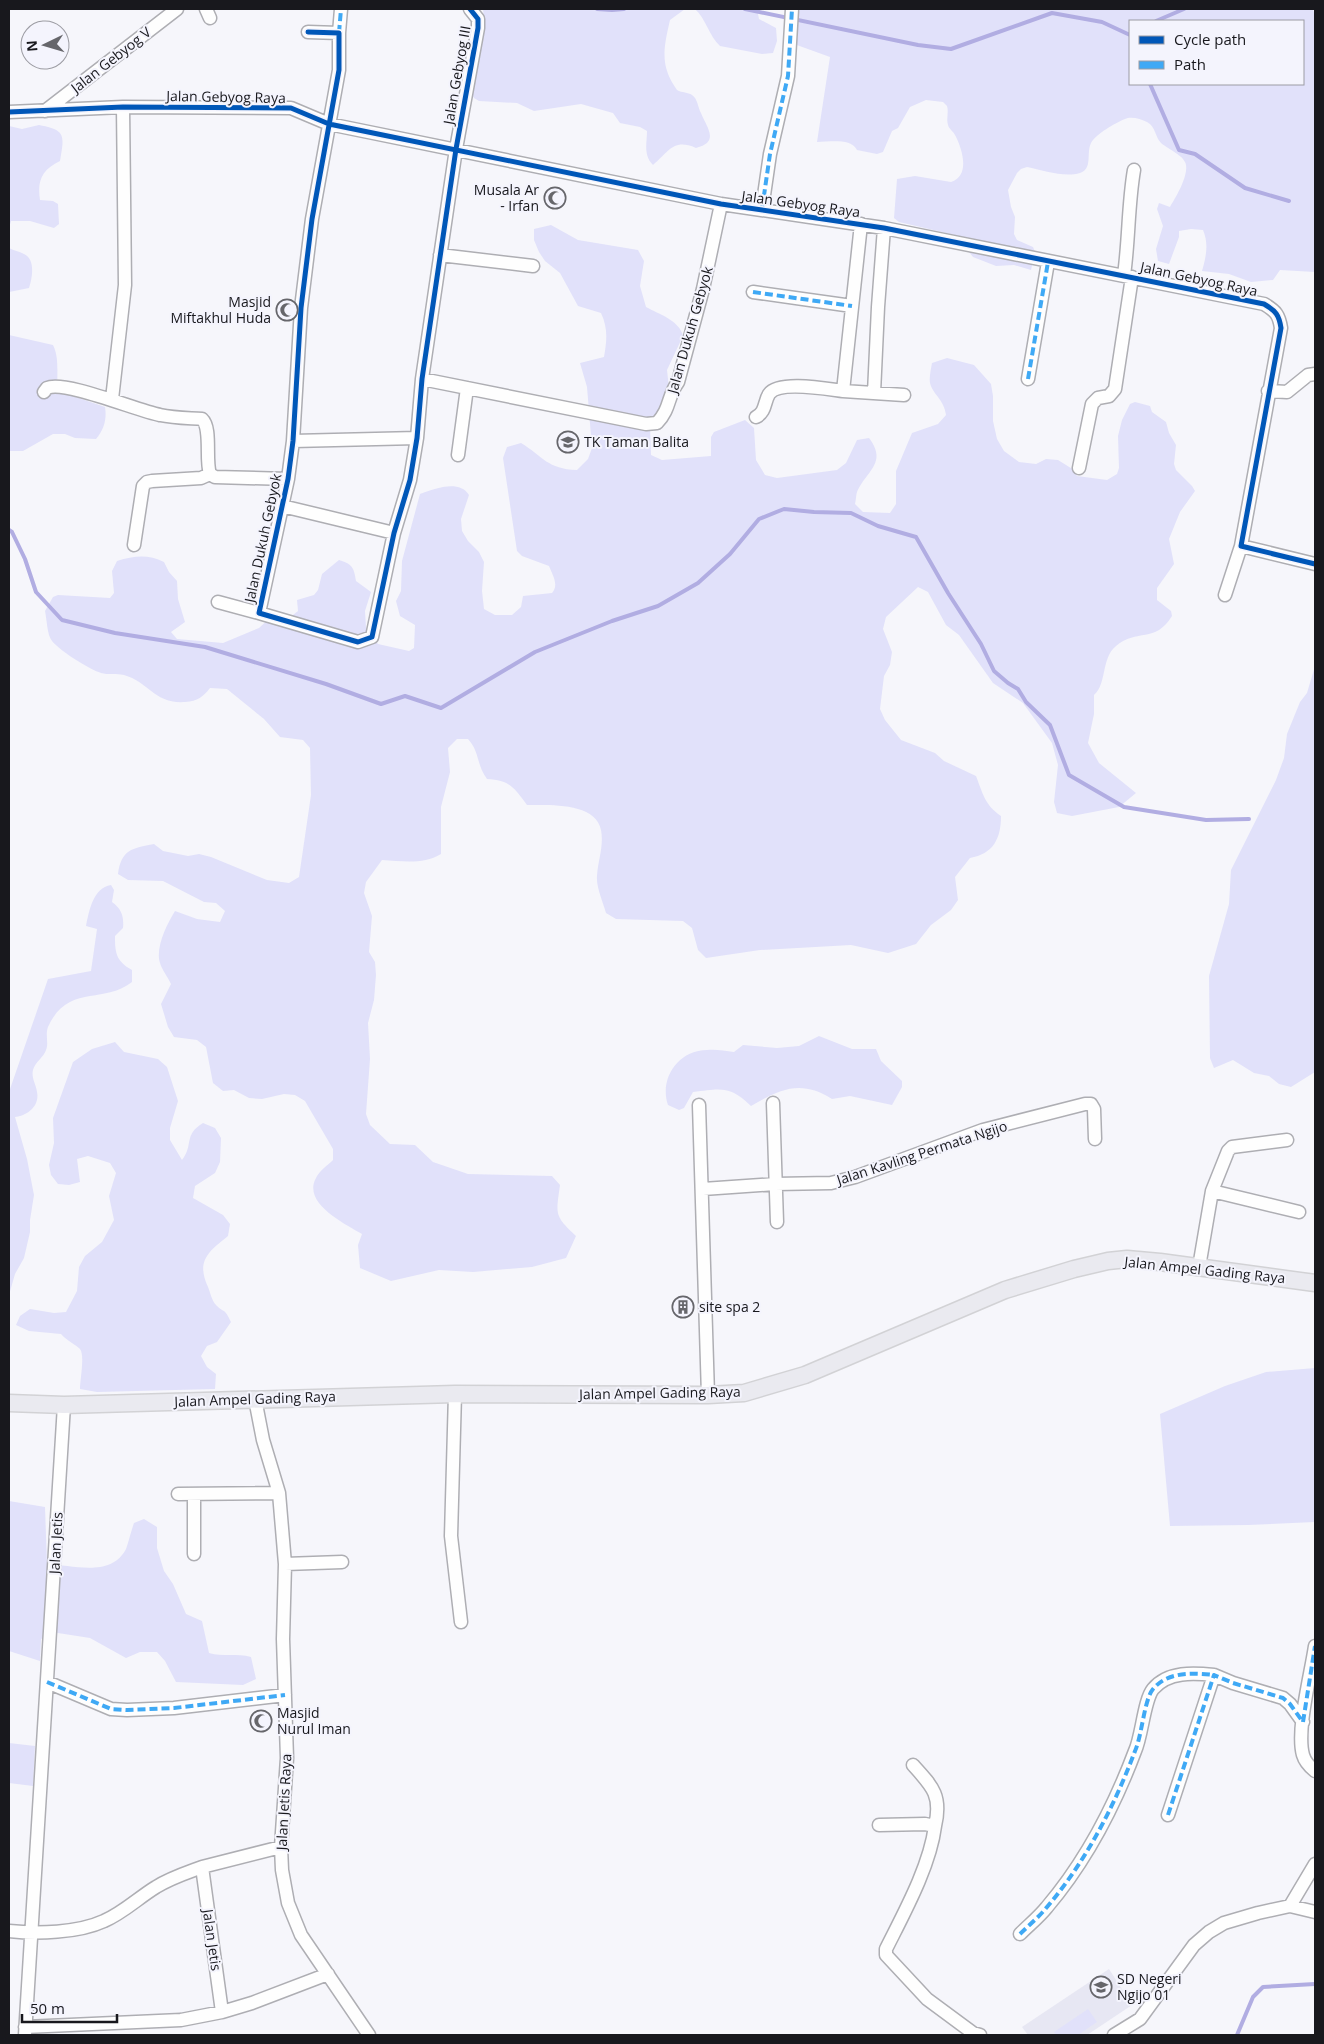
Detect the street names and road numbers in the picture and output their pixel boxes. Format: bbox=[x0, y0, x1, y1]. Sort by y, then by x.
street label: Jalan Gebyog V bbox=[65, 22, 155, 98]
street label: Jalan Gebyog III bbox=[438, 24, 475, 128]
street label: Jalan Gebyog Raya bbox=[164, 86, 286, 107]
street label: Jalan Gebyog Raya bbox=[739, 185, 862, 221]
street label: Jalan Gebyog Raya bbox=[1137, 256, 1260, 300]
street label: Jalan Dukuh Gebyok bbox=[662, 263, 717, 398]
street label: Jalan Dukuh Gebyok bbox=[239, 471, 286, 606]
street label: Jalan Kavling Permata Ngijo bbox=[832, 1116, 1009, 1190]
street label: Jalan Ampel Gading Raya bbox=[1122, 1251, 1286, 1287]
street label: Jalan Ampel Gading Raya bbox=[577, 1382, 741, 1403]
street label: Jalan Ampel Gading Raya bbox=[172, 1386, 336, 1411]
street label: Jalan Jetis bbox=[44, 1511, 67, 1576]
street label: Jalan Jetis Raya bbox=[271, 1753, 296, 1853]
street label: Jalan Jetis bbox=[199, 1906, 226, 1972]

